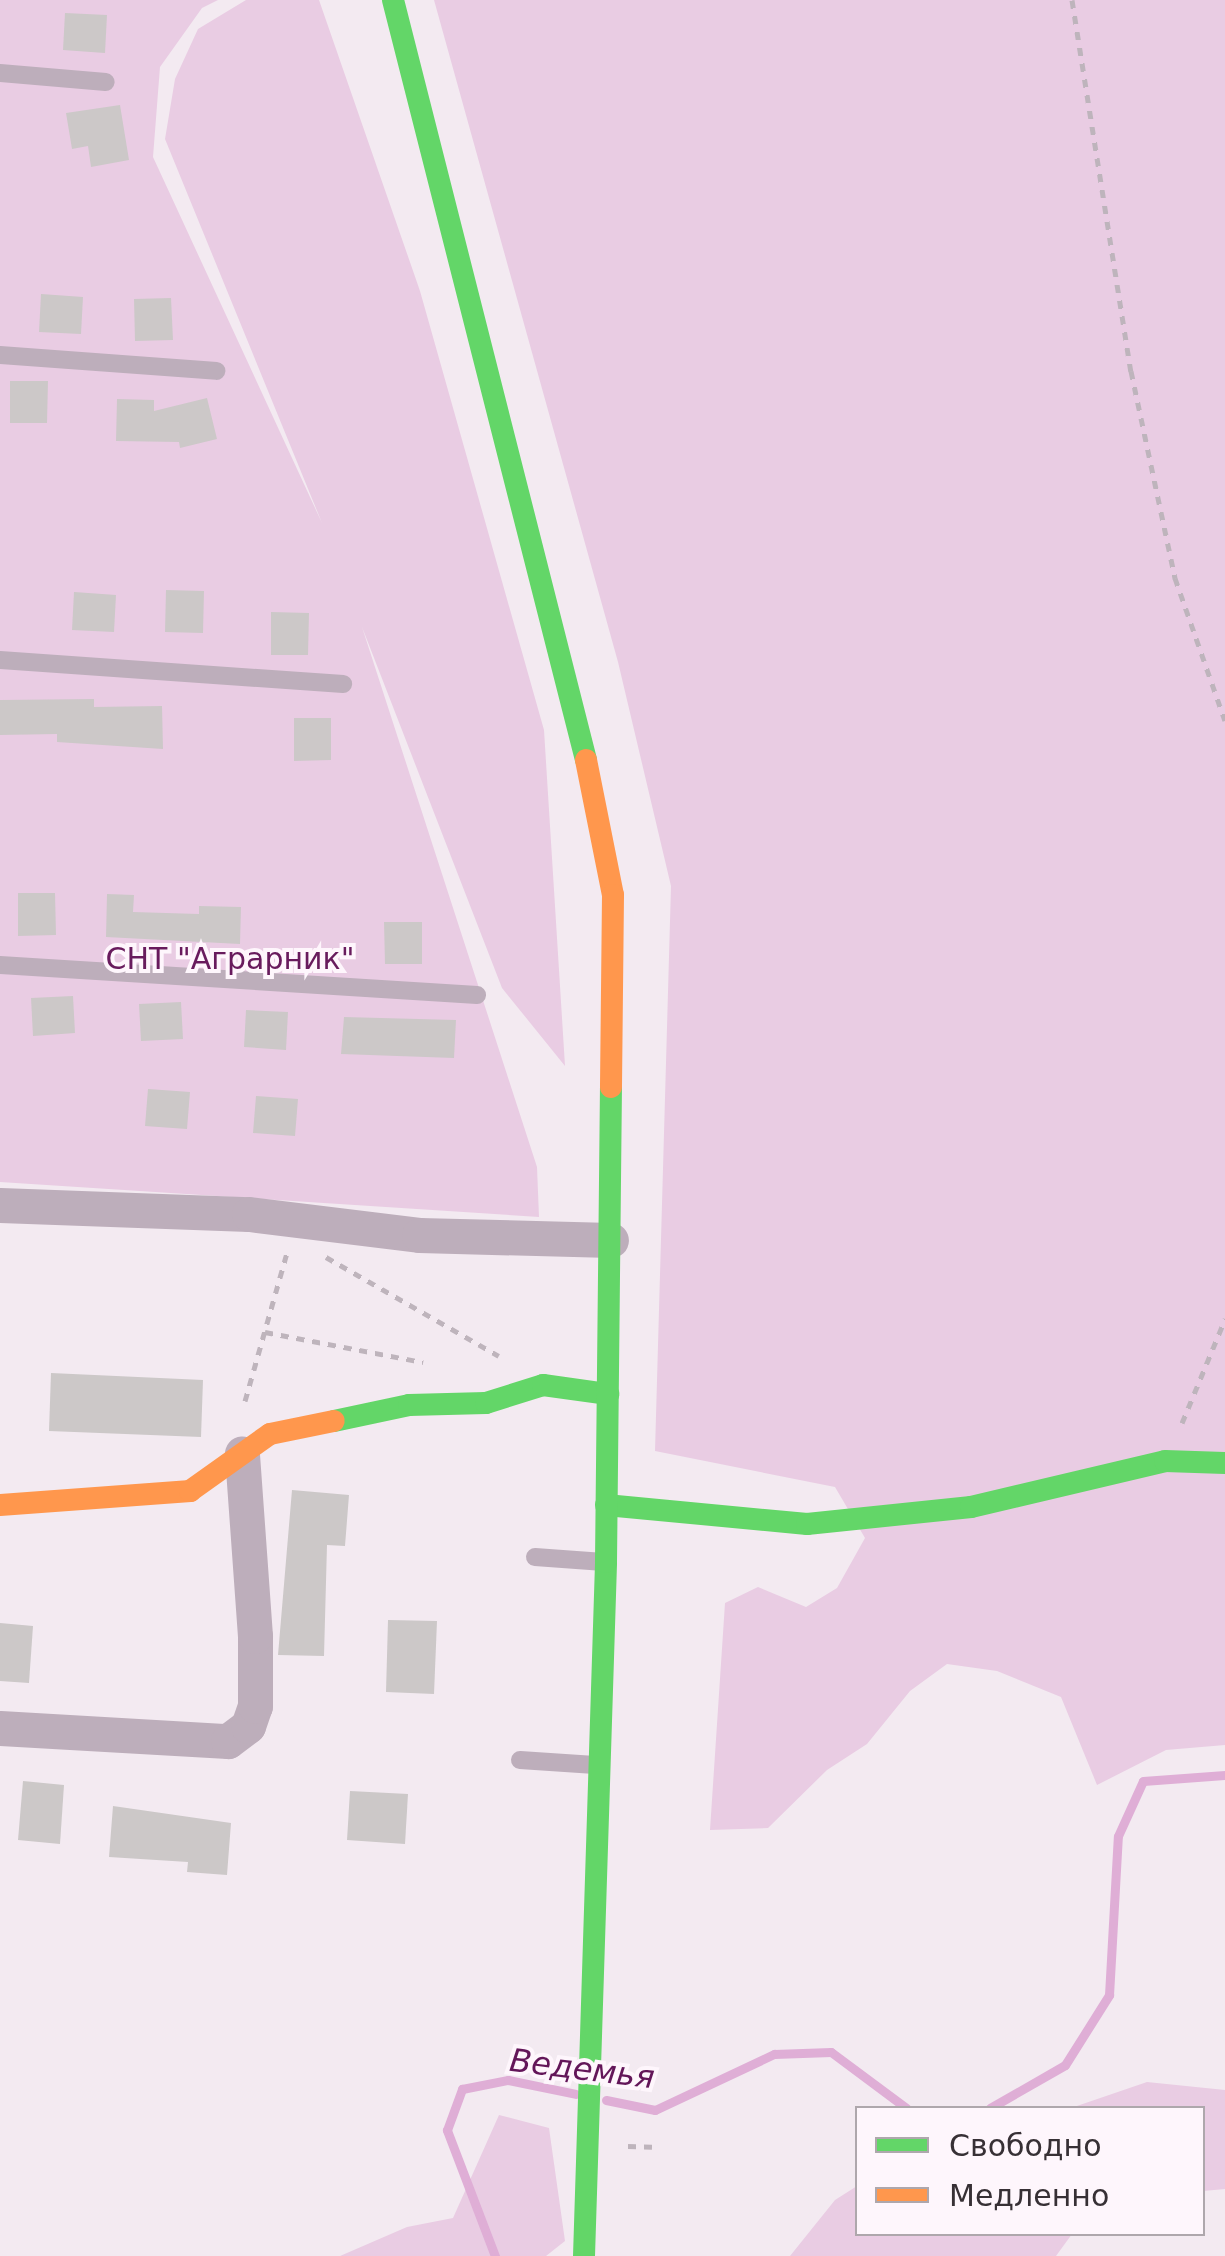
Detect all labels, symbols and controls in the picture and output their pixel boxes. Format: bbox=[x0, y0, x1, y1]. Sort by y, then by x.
park label: СНТ "Аграрник" bbox=[106, 941, 354, 977]
water label: Ведемья bbox=[507, 2041, 657, 2097]
legend bbox=[855, 2106, 1205, 2236]
text: Свободно bbox=[949, 2128, 1102, 2163]
text: Медленно bbox=[949, 2178, 1109, 2213]

